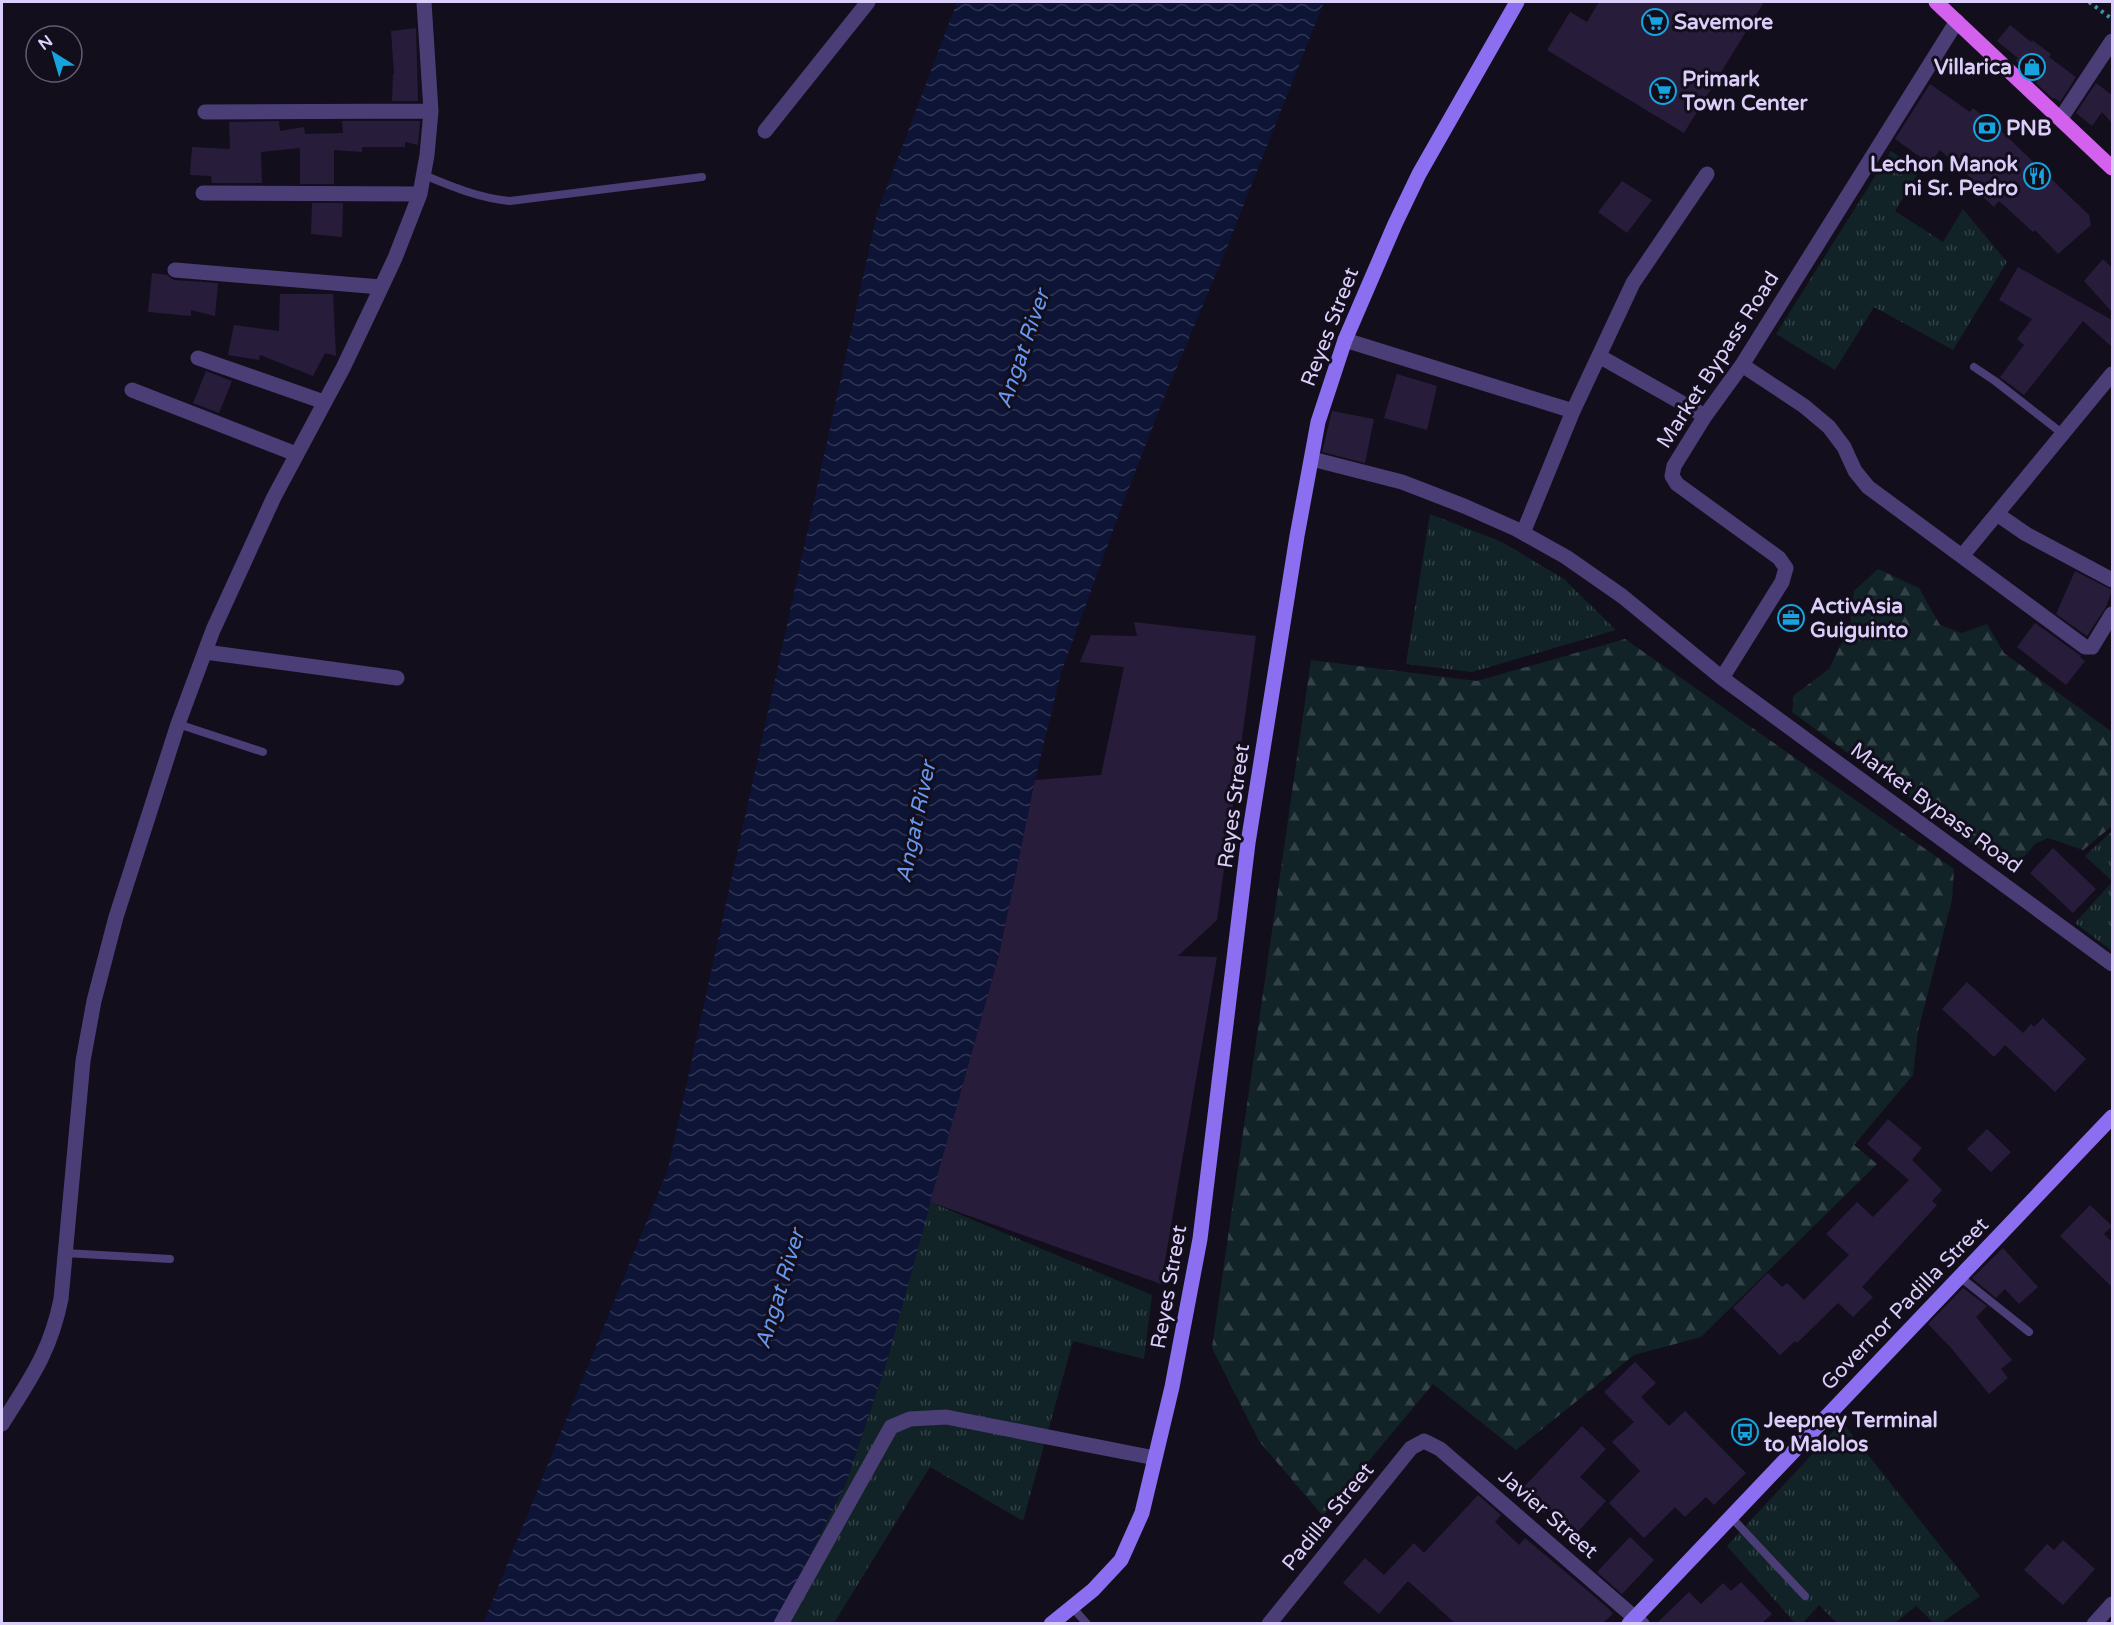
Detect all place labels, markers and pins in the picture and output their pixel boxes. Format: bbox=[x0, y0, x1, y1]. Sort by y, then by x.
supermarket icon: Savemore bbox=[1640, 7, 1670, 37]
place label: Savemore bbox=[1674, 10, 1773, 35]
shop icon: Villarica bbox=[2017, 52, 2047, 82]
place label: Villarica bbox=[1934, 55, 2012, 80]
place label: Primark Town Center bbox=[1681, 67, 1808, 116]
supermarket icon: Primark Town Center bbox=[1648, 76, 1678, 106]
bank icon: PNB bbox=[1972, 113, 2002, 143]
place label: PNB bbox=[2006, 116, 2052, 141]
place label: Lechon Manok ni Sr. Pedro bbox=[1870, 152, 2019, 201]
restaurant icon: Lechon Manok ni Sr. Pedro bbox=[2022, 161, 2052, 191]
place label: ActivAsia Guiguinto bbox=[1810, 594, 1909, 643]
office icon: ActivAsia Guiguinto bbox=[1776, 603, 1806, 633]
place label: Jeepney Terminal to Malolos bbox=[1763, 1408, 1938, 1457]
bus stop icon: Jeepney Terminal to Malolos bbox=[1730, 1417, 1760, 1447]

